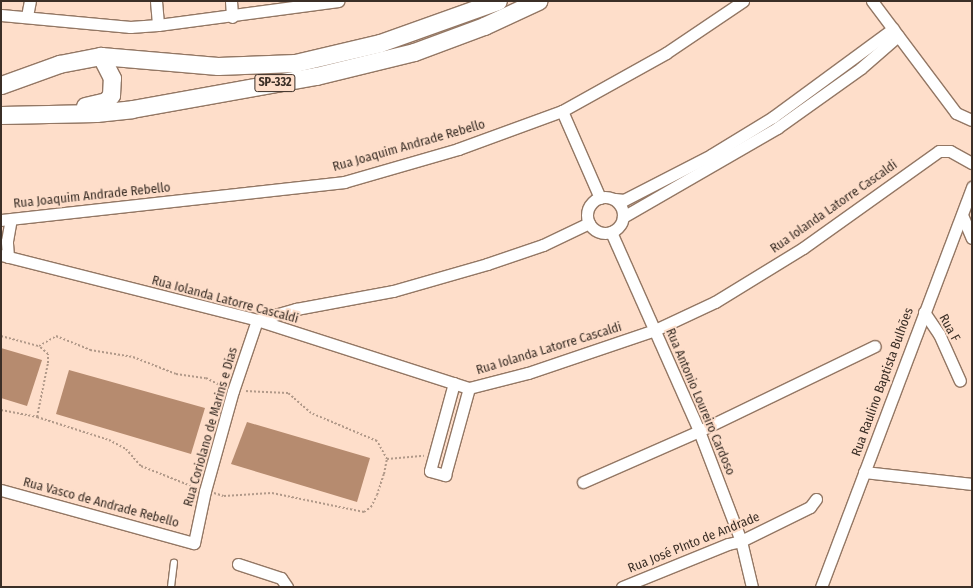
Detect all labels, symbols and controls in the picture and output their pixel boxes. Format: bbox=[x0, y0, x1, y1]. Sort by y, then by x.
road number: SP-332 bbox=[254, 73, 296, 93]
street label: Rua Joaquim Andrade Rebello bbox=[331, 117, 487, 175]
street label: Rua Iolanda Latorre Cascaldi bbox=[768, 157, 900, 257]
street label: Rua Joaquim Andrade Rebello bbox=[13, 180, 171, 212]
street label: Rua Iolanda Latorre Cascaldi bbox=[150, 273, 300, 327]
street label: Rua Raulino Baptista Bulhões bbox=[849, 306, 917, 458]
street label: Rua F bbox=[935, 312, 963, 344]
street label: Rua Iolanda Latorre Cascaldi bbox=[474, 319, 624, 379]
street label: Rua Antonio Loureiro Cardoso bbox=[662, 326, 738, 478]
street label: Rua Coriolano de Marins e Dias bbox=[181, 346, 241, 508]
street label: Rua Vasco de Andrade Rebello bbox=[21, 475, 181, 531]
street label: Rua José PInto de Andrade bbox=[626, 509, 762, 577]

